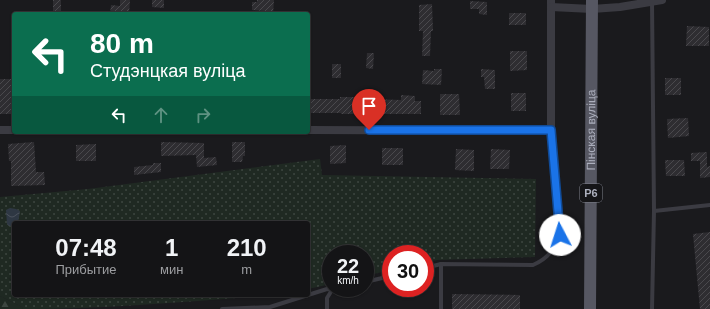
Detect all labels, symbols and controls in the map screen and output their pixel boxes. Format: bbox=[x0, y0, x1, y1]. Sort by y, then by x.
icon: left bbox=[24, 28, 76, 80]
text: 80 m bbox=[90, 28, 154, 59]
text: Студэнцкая вуліца bbox=[90, 61, 246, 81]
pin bbox=[352, 89, 386, 130]
street label: Пінская вуліца bbox=[584, 89, 598, 171]
icon: arrive bbox=[358, 95, 380, 117]
icon: left bbox=[108, 104, 130, 126]
icon: ahead bbox=[150, 104, 172, 126]
icon: right bbox=[192, 104, 214, 126]
road number: Р6 bbox=[580, 184, 602, 202]
position arrow bbox=[539, 214, 581, 256]
text: 07:48 bbox=[55, 234, 117, 261]
text: 1 bbox=[165, 234, 178, 261]
text: 210 bbox=[227, 234, 267, 261]
speed limit sign: 30 bbox=[382, 245, 434, 297]
text: 22 bbox=[337, 255, 359, 277]
text: Прибытие bbox=[55, 262, 117, 277]
text: мин bbox=[160, 262, 183, 277]
text: m bbox=[241, 262, 252, 277]
text: km/h bbox=[337, 275, 359, 286]

